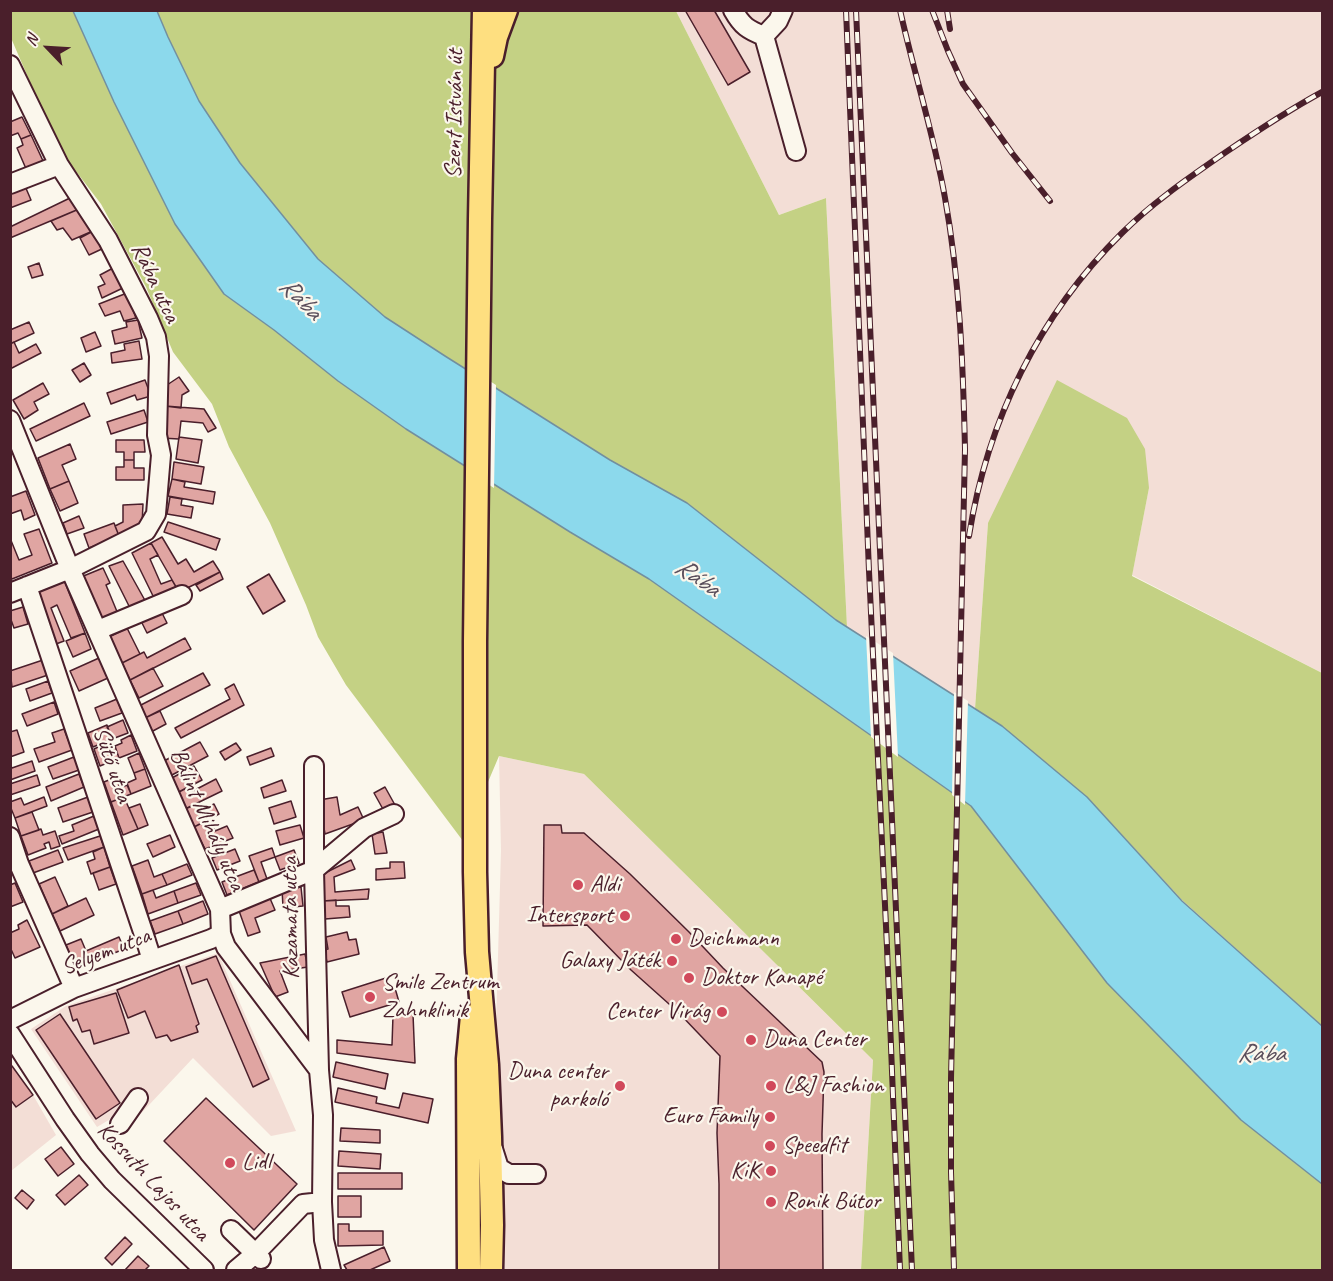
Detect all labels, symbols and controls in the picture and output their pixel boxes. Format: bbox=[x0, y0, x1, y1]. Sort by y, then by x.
north arrow bbox=[18, 18, 78, 78]
text: N bbox=[21, 32, 43, 49]
street label: Szent István út bbox=[439, 49, 471, 179]
street label: Rába utca bbox=[124, 239, 186, 327]
water label: Rába bbox=[272, 271, 328, 327]
water label: Rába bbox=[668, 552, 726, 604]
street label: Sütő utca bbox=[86, 724, 138, 806]
street label: Bálint Mihály utca bbox=[163, 744, 251, 896]
street label: Kazamata utca bbox=[276, 857, 306, 979]
place label: Aldi bbox=[590, 871, 620, 899]
marker: Aldi bbox=[571, 878, 585, 892]
place label: Intersport bbox=[526, 902, 613, 930]
marker: Intersport bbox=[618, 909, 632, 923]
street label: Selyem utca bbox=[57, 922, 155, 982]
place label: Deichmann bbox=[688, 925, 779, 953]
marker: Deichmann bbox=[669, 932, 683, 946]
place label: Galaxy Játék bbox=[560, 947, 660, 975]
marker: Galaxy Játék bbox=[665, 954, 679, 968]
place label: Doktor Kanapé bbox=[701, 964, 822, 992]
place label: Smile Zentrum Zahnklinik bbox=[382, 969, 498, 1025]
marker: Doktor Kanapé bbox=[682, 971, 696, 985]
marker: Smile Zentrum Zahnklinik bbox=[363, 990, 377, 1004]
place label: Center Virág bbox=[606, 998, 710, 1026]
marker: Center Virág bbox=[715, 1005, 729, 1019]
place label: Duna Center bbox=[763, 1026, 866, 1054]
marker: Duna Center bbox=[744, 1033, 758, 1047]
water label: Rába bbox=[1237, 1038, 1285, 1070]
place label: Duna center parkoló bbox=[508, 1058, 608, 1114]
place label: L&J Fashion bbox=[783, 1072, 883, 1100]
marker: Duna center parkoló bbox=[613, 1079, 627, 1093]
marker: L&J Fashion bbox=[764, 1079, 778, 1093]
place label: Euro Family bbox=[663, 1103, 758, 1131]
marker: Euro Family bbox=[763, 1110, 777, 1124]
street label: Kossuth Lajos utca bbox=[91, 1116, 215, 1248]
place label: Speedfit bbox=[782, 1132, 847, 1160]
marker: Speedfit bbox=[763, 1139, 777, 1153]
place label: Lidl bbox=[242, 1149, 270, 1177]
marker: Lidl bbox=[223, 1156, 237, 1170]
place label: KiK bbox=[730, 1157, 759, 1185]
marker: KiK bbox=[764, 1164, 778, 1178]
place label: Ronik Bútor bbox=[783, 1188, 880, 1216]
marker: Ronik Bútor bbox=[764, 1195, 778, 1209]

